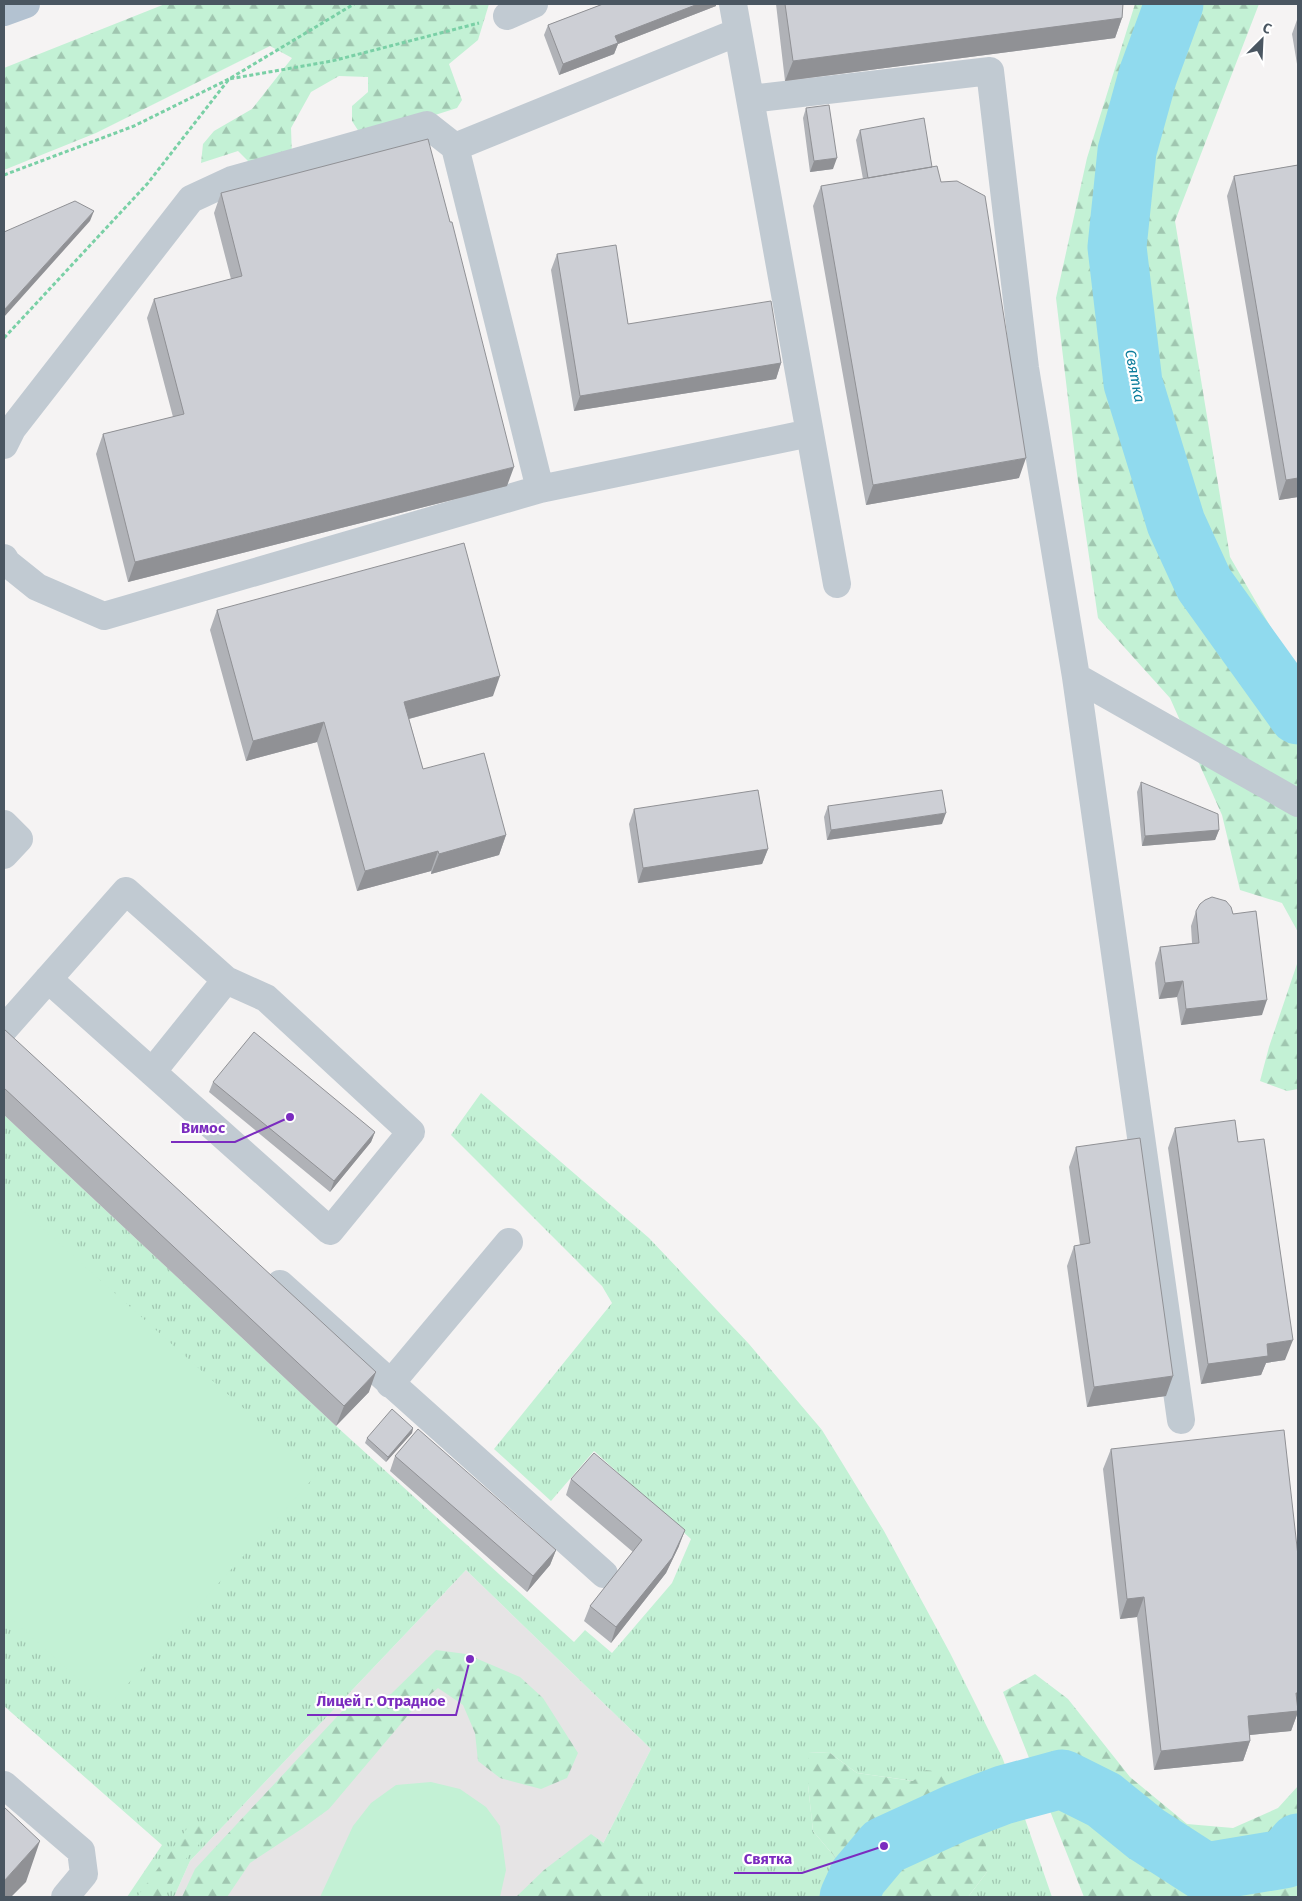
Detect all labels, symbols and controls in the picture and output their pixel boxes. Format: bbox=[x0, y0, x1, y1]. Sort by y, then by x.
north arrow bbox=[1237, 15, 1287, 65]
text: С bbox=[1260, 19, 1274, 38]
water label: Святка bbox=[1121, 348, 1149, 404]
callout: Вимос bbox=[171, 1112, 235, 1142]
text: Вимос bbox=[181, 1119, 226, 1137]
callout: Лицей г. Отрадное bbox=[307, 1685, 456, 1715]
text: Лицей г. Отрадное bbox=[317, 1692, 445, 1710]
callout: Святка bbox=[734, 1843, 802, 1873]
text: Святка bbox=[744, 1850, 792, 1868]

